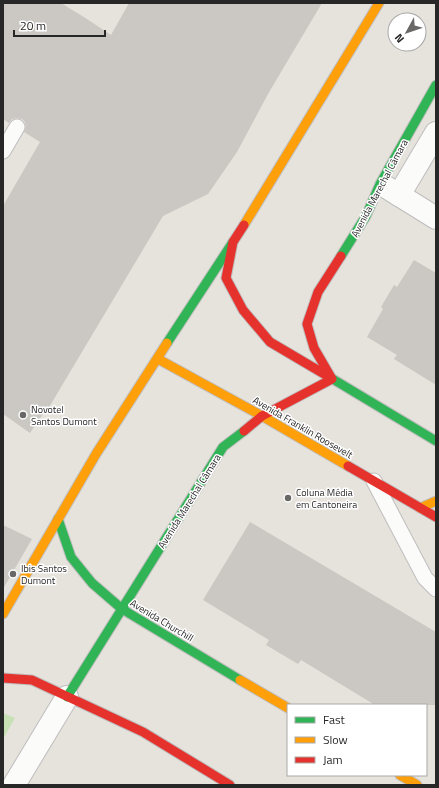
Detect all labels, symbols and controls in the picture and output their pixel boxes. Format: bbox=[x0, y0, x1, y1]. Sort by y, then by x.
scale bar bbox=[14, 12, 105, 38]
north arrow bbox=[387, 12, 427, 52]
text: 20 m bbox=[20, 16, 46, 35]
text: N bbox=[391, 30, 408, 46]
street label: Avenida Marechal Câmara bbox=[347, 137, 412, 240]
street label: Avenida Franklin Roosevelt bbox=[250, 393, 356, 462]
place label: Novotel Santos Dumont bbox=[31, 402, 97, 429]
marker: Novotel Santos Dumont bbox=[18, 410, 28, 420]
street label: Avenida Marechal Câmara bbox=[154, 451, 225, 551]
place label: Coluna Média em Cantoneira bbox=[296, 485, 357, 512]
marker: Coluna Média em Cantoneira bbox=[283, 493, 293, 503]
place label: Ibis Santos Dumont bbox=[21, 561, 67, 588]
marker: Ibis Santos Dumont bbox=[8, 569, 18, 579]
street label: Avenida Churchill bbox=[127, 596, 196, 645]
legend bbox=[287, 704, 427, 776]
text: Fast bbox=[323, 710, 346, 729]
text: Slow bbox=[323, 730, 348, 749]
text: Jam bbox=[323, 750, 343, 769]

